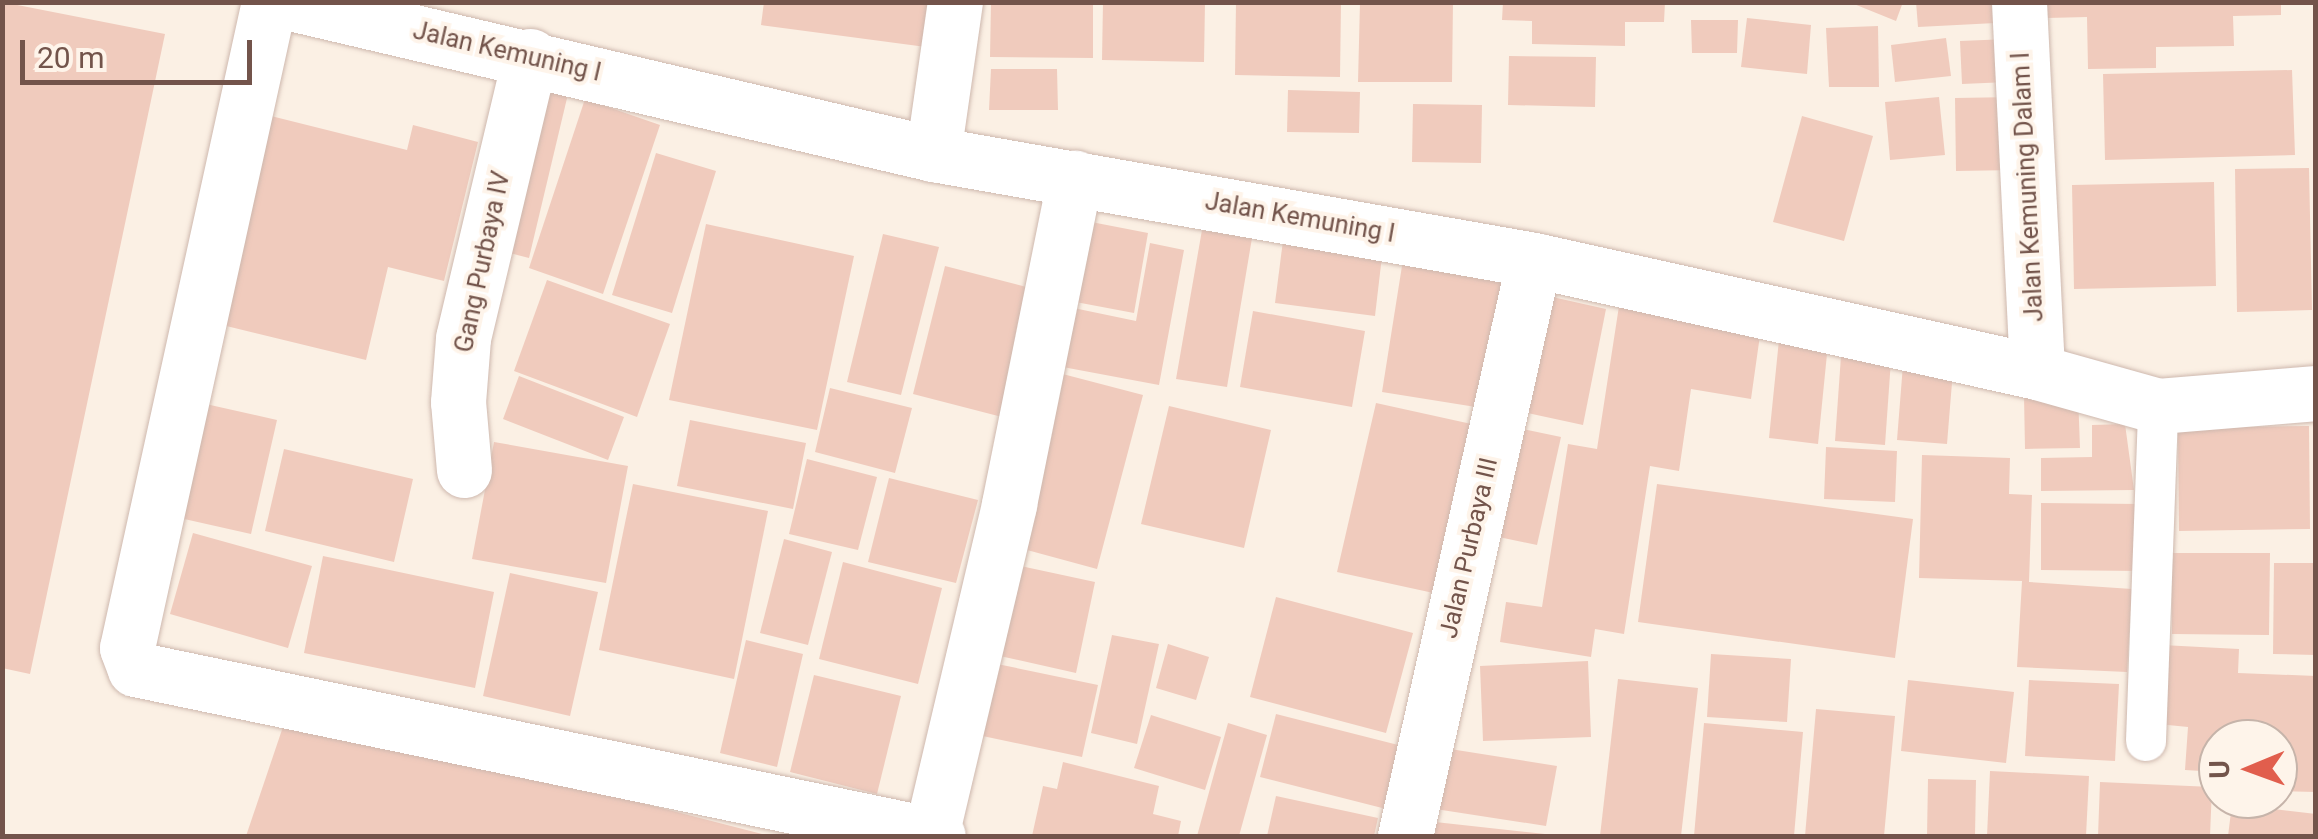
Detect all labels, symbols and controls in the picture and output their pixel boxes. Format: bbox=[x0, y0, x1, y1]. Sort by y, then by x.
street label: Jalan Kemuning I bbox=[410, 16, 604, 88]
scale bar bbox=[25, 20, 258, 82]
text: 20 m bbox=[37, 40, 104, 75]
street label: Jalan Kemuning Dalam I bbox=[2006, 51, 2050, 323]
street label: Gang Purbaya IV bbox=[449, 169, 517, 355]
street label: Jalan Kemuning I bbox=[1203, 187, 1397, 249]
street label: Jalan Purbaya III bbox=[1434, 455, 1504, 641]
north arrow bbox=[2198, 719, 2298, 819]
text: U bbox=[2203, 760, 2236, 779]

